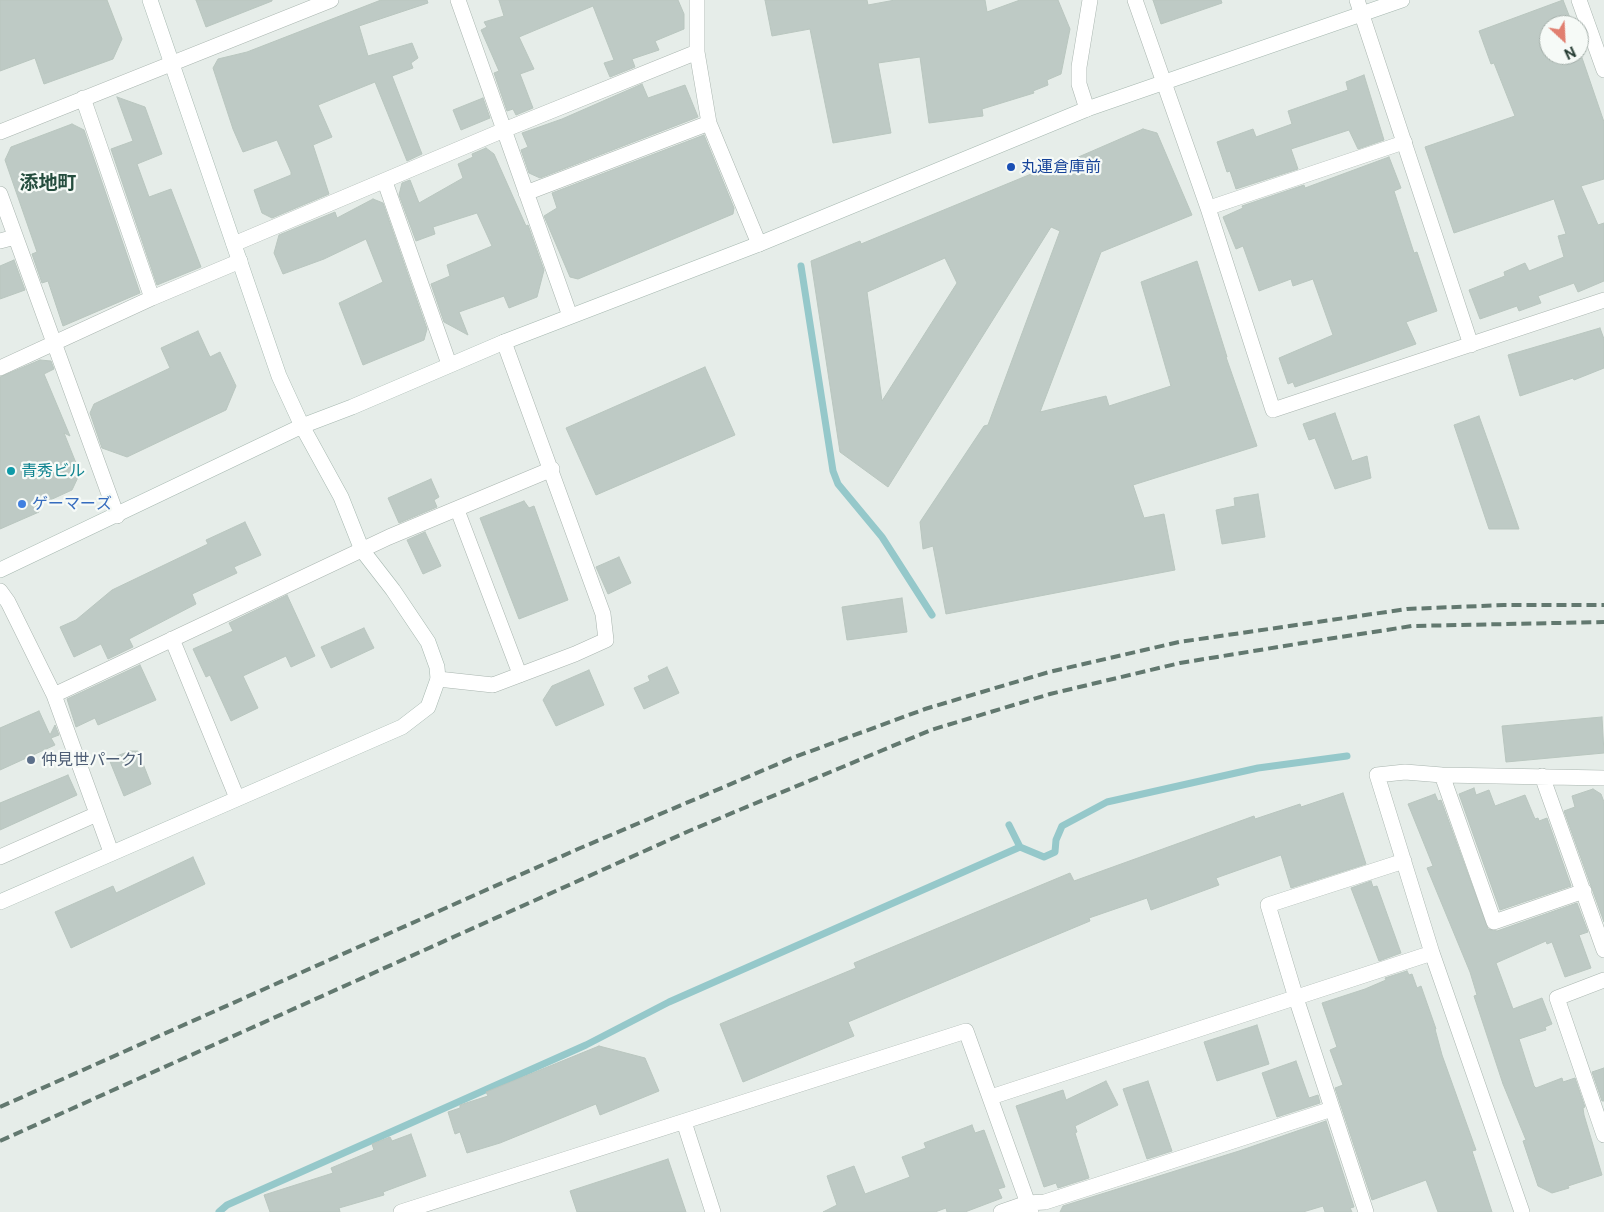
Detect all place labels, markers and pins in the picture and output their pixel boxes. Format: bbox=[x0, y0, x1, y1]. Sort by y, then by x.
place label: 丸運倉庫前 bbox=[1021, 157, 1101, 177]
marker: 丸運倉庫前 bbox=[1005, 161, 1017, 173]
place label: 青秀ビル bbox=[21, 461, 85, 481]
marker: 青秀ビル bbox=[5, 465, 17, 477]
place label: ゲーマーズ bbox=[32, 494, 112, 514]
marker: ゲーマーズ bbox=[16, 498, 28, 510]
place label: 仲見世パーク1 bbox=[41, 750, 144, 770]
marker: 仲見世パーク1 bbox=[25, 754, 37, 766]

